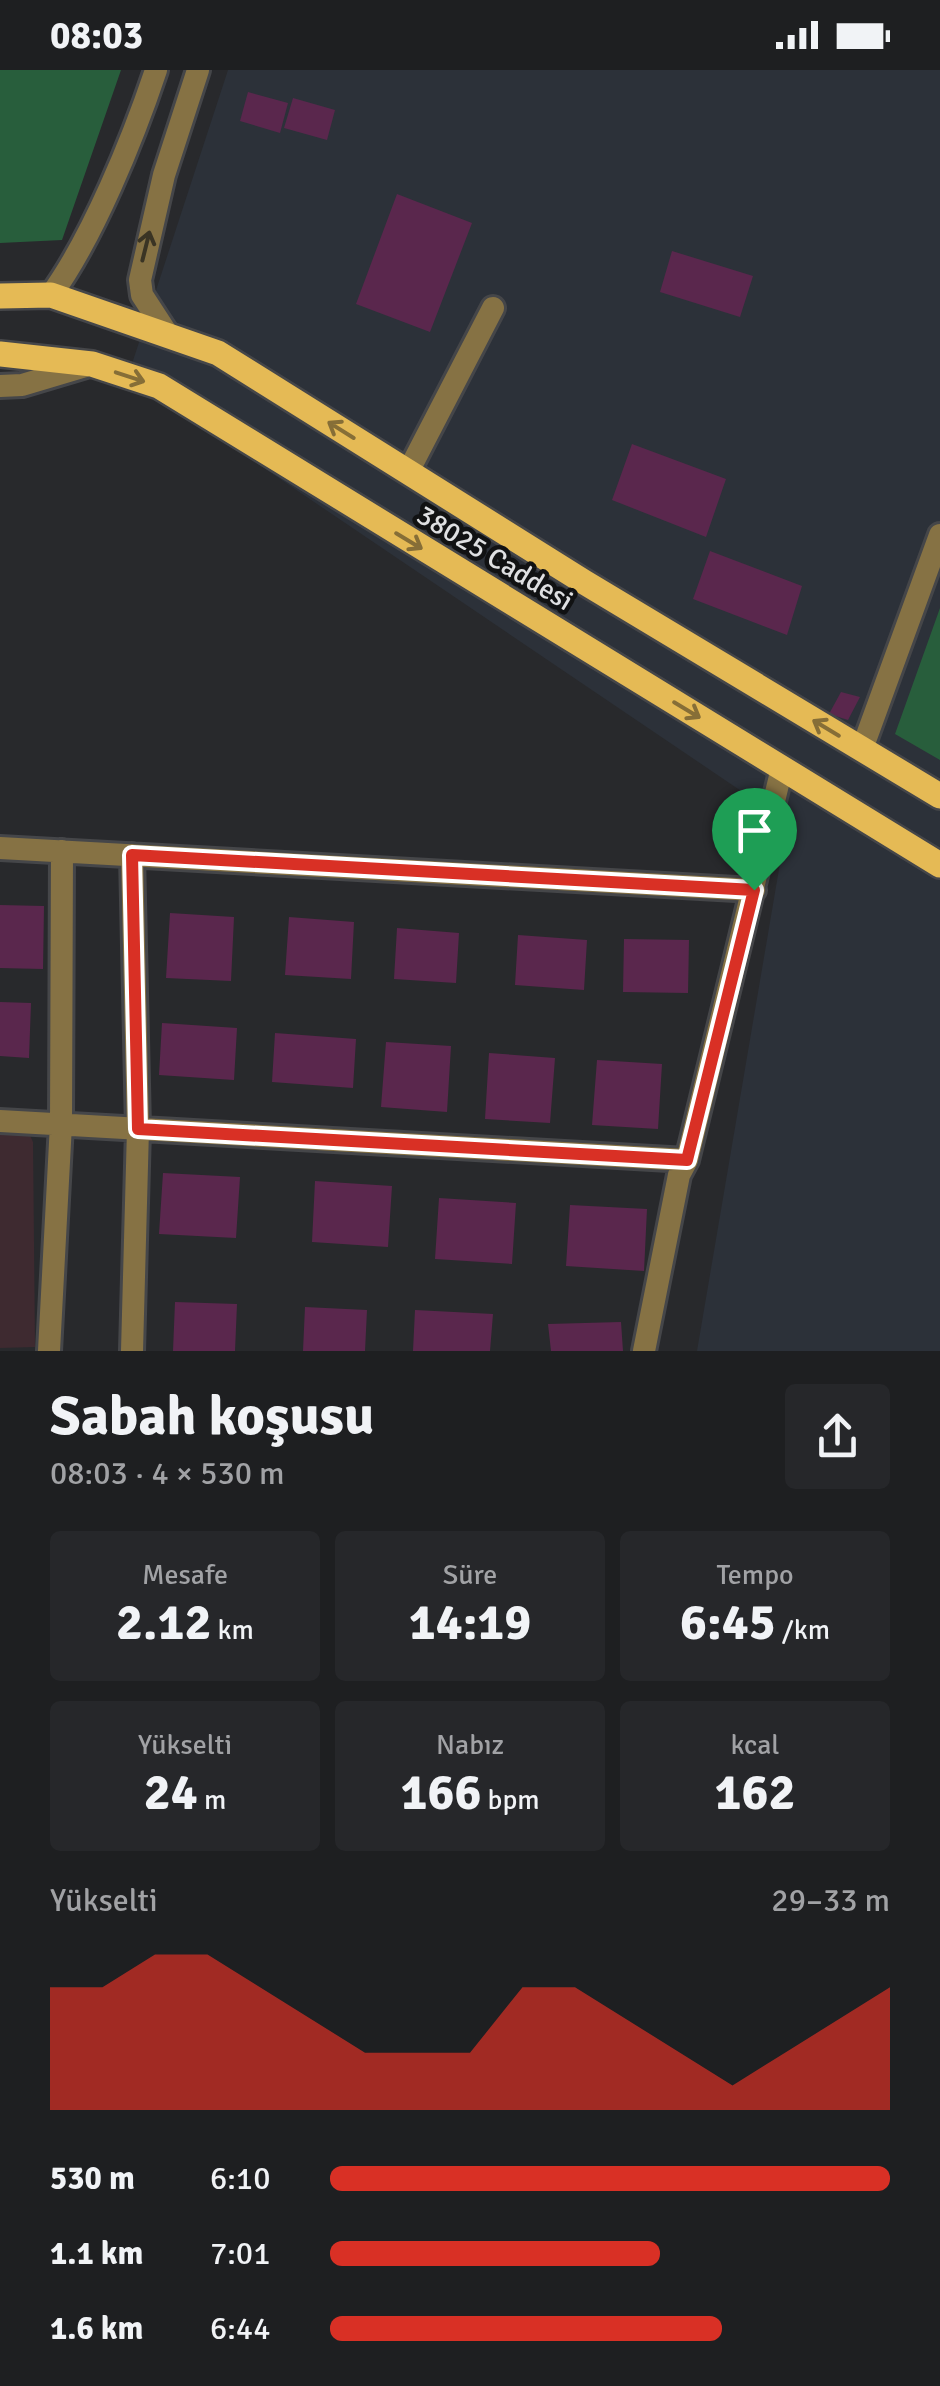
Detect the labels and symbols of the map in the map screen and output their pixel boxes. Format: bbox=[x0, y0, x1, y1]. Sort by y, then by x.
one-way arrow bbox=[138, 231, 157, 262]
one-way arrow bbox=[113, 369, 145, 387]
one-way arrow bbox=[327, 419, 355, 440]
street label: 38025 Caddesi bbox=[411, 498, 579, 618]
one-way arrow bbox=[395, 531, 423, 551]
one-way arrow bbox=[672, 700, 701, 720]
one-way arrow bbox=[812, 718, 841, 738]
pin bbox=[712, 788, 797, 891]

